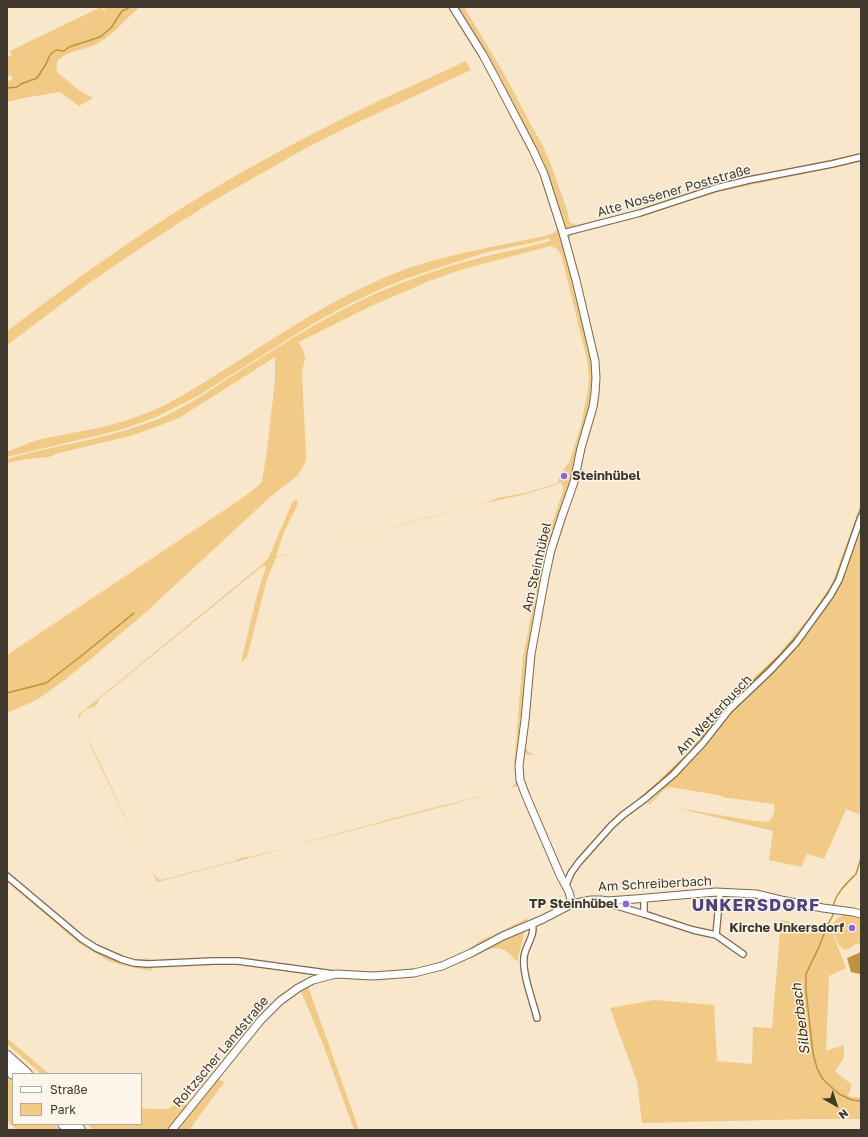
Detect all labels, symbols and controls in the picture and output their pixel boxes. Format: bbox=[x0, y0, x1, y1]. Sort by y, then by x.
street label: Alte Nossener Poststraße bbox=[595, 162, 753, 220]
place label: Steinhübel bbox=[572, 468, 640, 484]
marker: Steinhübel bbox=[559, 471, 569, 481]
street label: Am Steinhübel bbox=[519, 521, 555, 613]
street label: Am Wetterbusch bbox=[673, 672, 755, 758]
street label: Am Schreiberbach bbox=[598, 873, 712, 895]
place label: TP Steinhübel bbox=[529, 896, 618, 912]
district label: UNKERSDORF bbox=[692, 896, 820, 916]
marker: TP Steinhübel bbox=[621, 899, 631, 909]
place label: Kirche Unkersdorf bbox=[729, 920, 844, 936]
marker: Kirche Unkersdorf bbox=[847, 923, 857, 933]
water label: Silberbach bbox=[788, 982, 814, 1056]
street label: Roitzscher Landstraße bbox=[170, 993, 272, 1111]
legend bbox=[12, 1073, 142, 1125]
text: Straße bbox=[50, 1082, 88, 1097]
north arrow bbox=[816, 1085, 856, 1125]
text: Park bbox=[50, 1102, 76, 1117]
text: N bbox=[837, 1107, 851, 1122]

